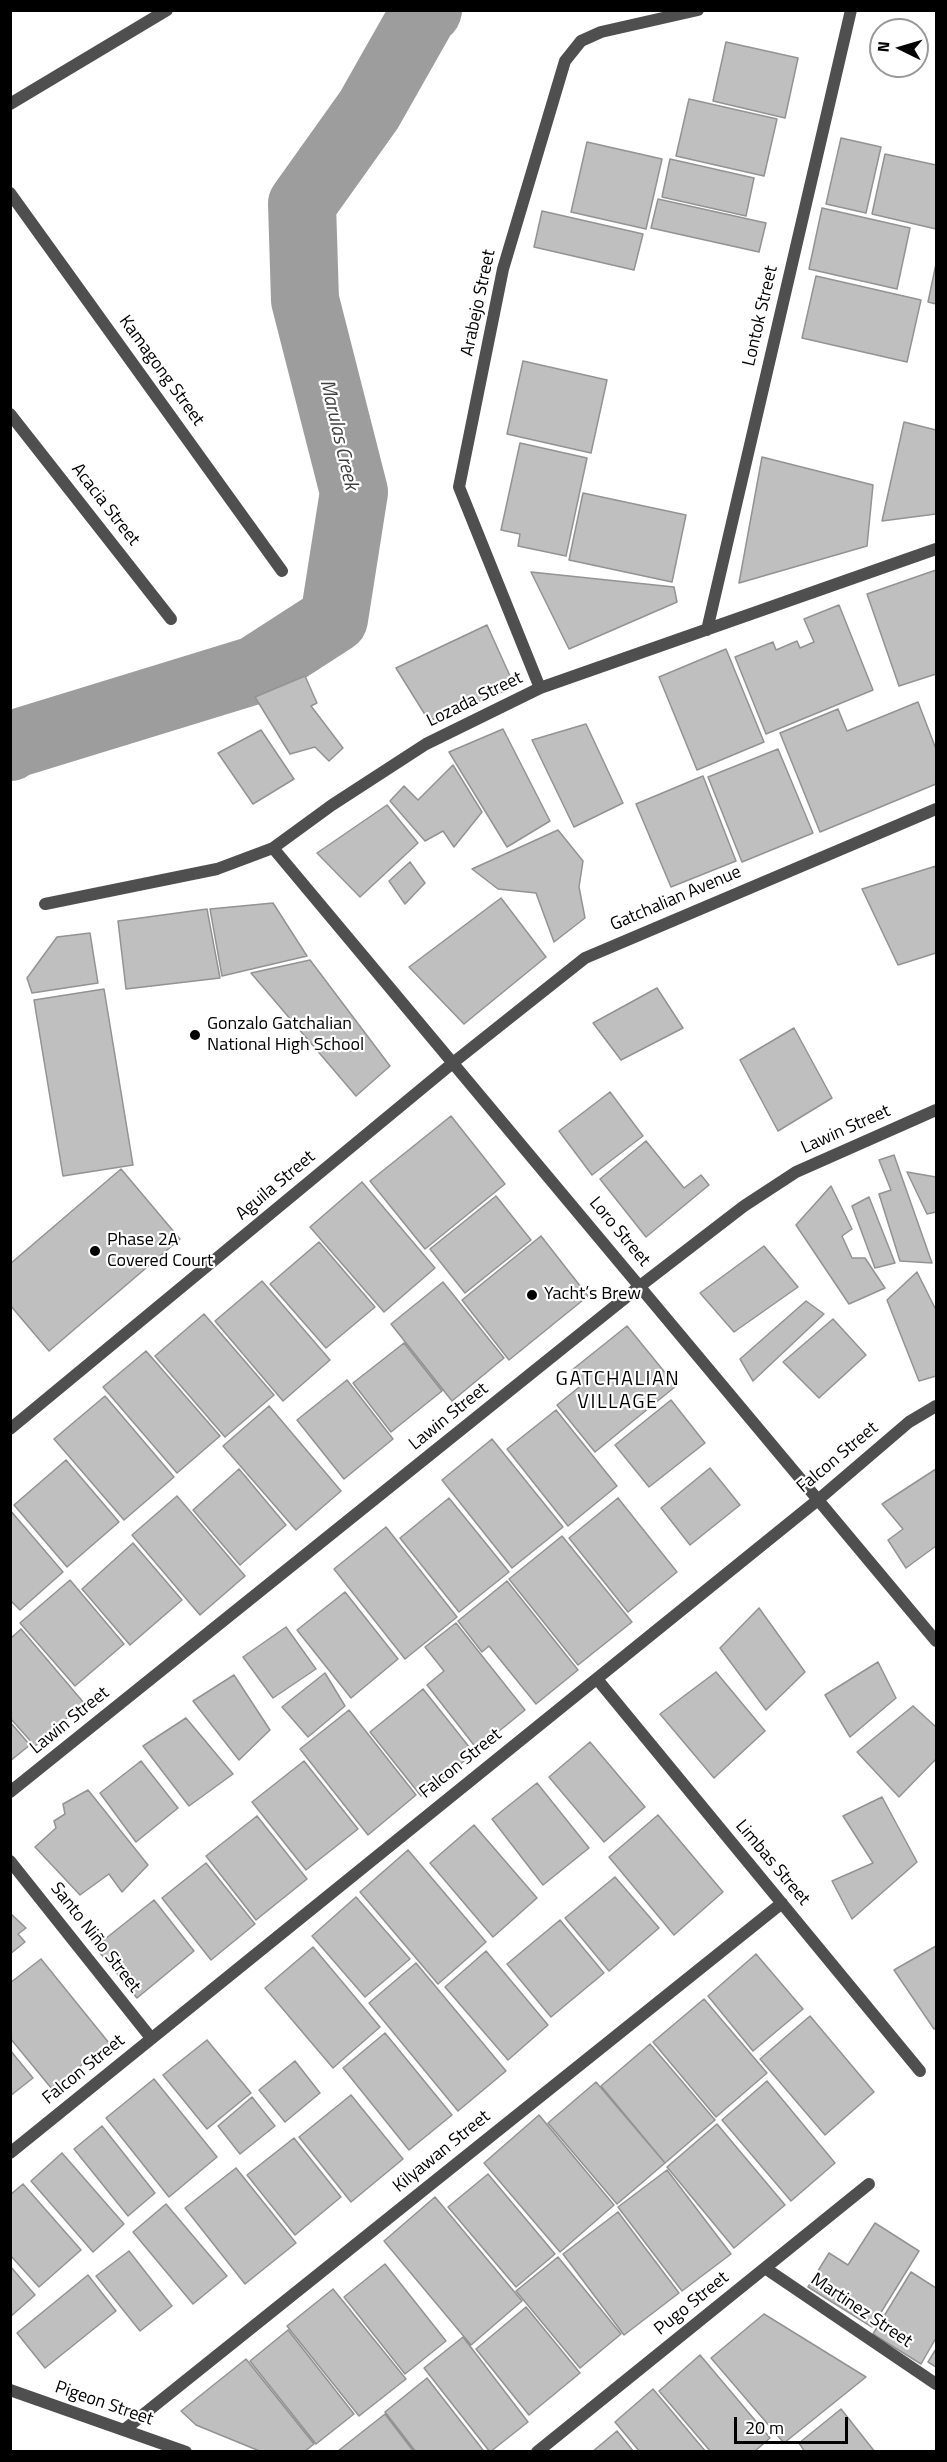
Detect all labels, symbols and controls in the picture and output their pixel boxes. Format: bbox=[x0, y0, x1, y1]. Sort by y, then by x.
north arrow bbox=[869, 18, 929, 78]
text: N bbox=[871, 40, 895, 53]
street label: Arabejo Street bbox=[457, 248, 501, 358]
street label: Lontok Street bbox=[739, 264, 783, 368]
street label: Kamagong Street bbox=[114, 312, 208, 430]
water label: Marulas Creek bbox=[314, 377, 362, 493]
street label: Acacia Street bbox=[66, 459, 144, 551]
street label: Lozada Street bbox=[423, 667, 527, 733]
street label: Gatchalian Avenue bbox=[607, 862, 745, 936]
place label: Gonzalo Gatchalian National High School bbox=[207, 1014, 364, 1056]
marker: Gonzalo Gatchalian National High School bbox=[188, 1028, 202, 1042]
street label: Lawin Street bbox=[798, 1101, 894, 1159]
street label: Aguila Street bbox=[232, 1147, 320, 1225]
street label: Loro Street bbox=[584, 1193, 654, 1271]
place label: Phase 2A Covered Court bbox=[107, 1230, 213, 1272]
marker: Phase 2A Covered Court bbox=[88, 1244, 102, 1258]
place label: Yacht’s Brew bbox=[544, 1284, 641, 1306]
marker: Yacht’s Brew bbox=[525, 1288, 539, 1302]
district label: GATCHALIAN VILLAGE bbox=[556, 1368, 680, 1415]
street label: Lawin Street bbox=[405, 1379, 493, 1455]
street label: Falcon Street bbox=[793, 1418, 883, 1498]
street label: Lawin Street bbox=[26, 1683, 114, 1759]
street label: Falcon Street bbox=[416, 1724, 506, 1804]
street label: Limbas Street bbox=[730, 1816, 814, 1910]
street label: Santo Niño Street bbox=[45, 1879, 145, 1997]
street label: Falcon Street bbox=[39, 2030, 129, 2110]
street label: Kilyawan Street bbox=[389, 2106, 495, 2198]
street label: Pugo Street bbox=[650, 2267, 734, 2341]
street label: Martinez Street bbox=[806, 2269, 916, 2353]
street label: Pigeon Street bbox=[52, 2377, 156, 2431]
scale bar bbox=[737, 2405, 851, 2443]
text: 20 m bbox=[745, 2414, 784, 2441]

